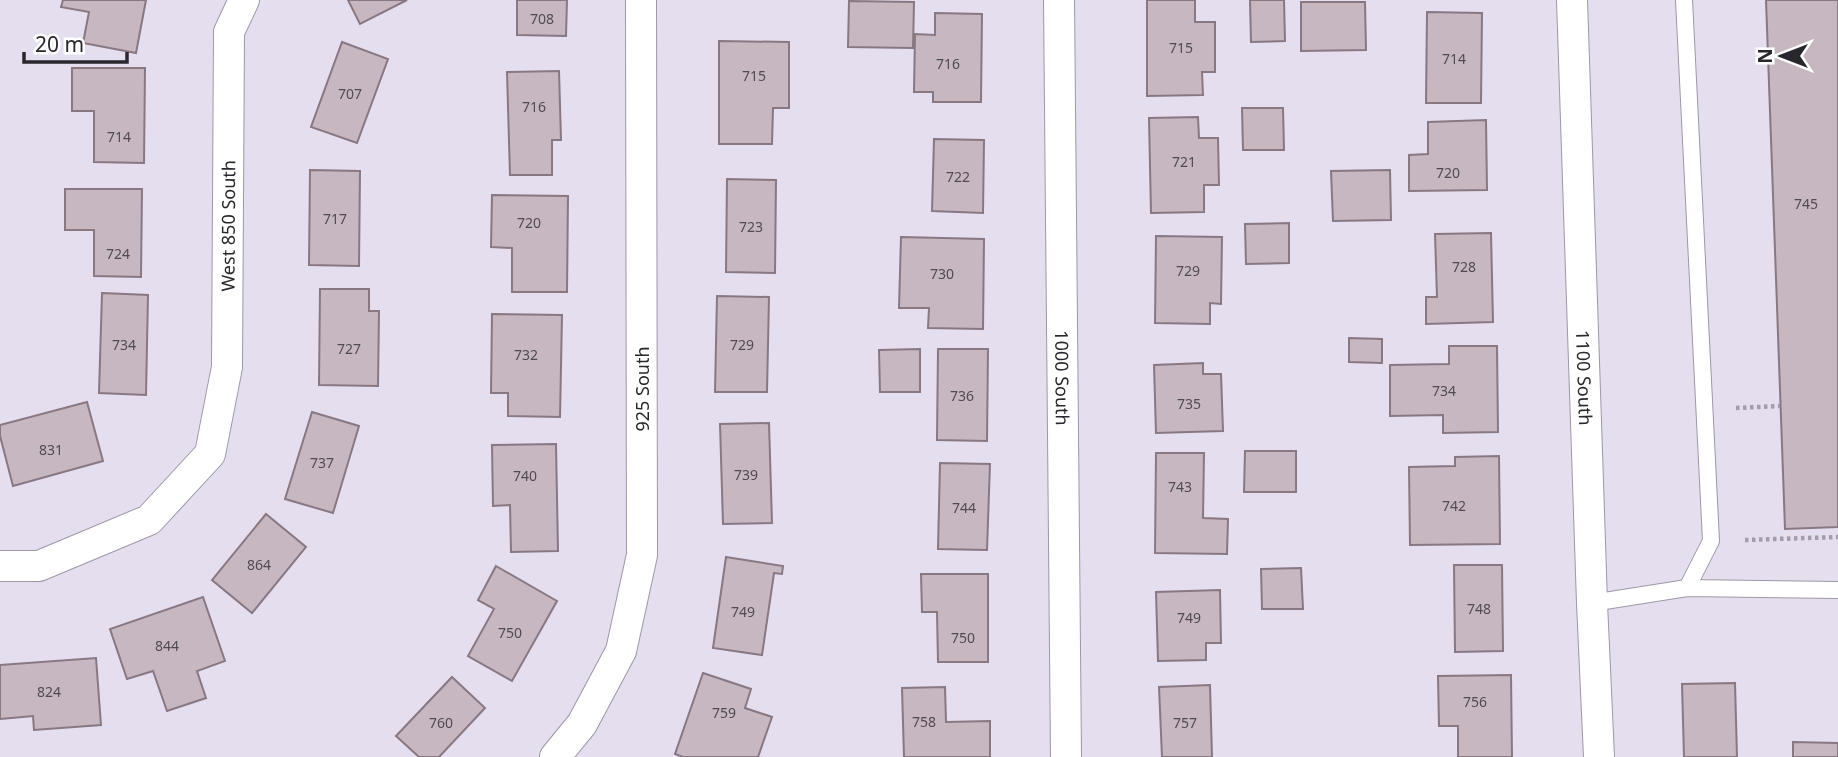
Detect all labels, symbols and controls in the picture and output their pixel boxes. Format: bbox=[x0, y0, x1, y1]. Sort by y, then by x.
house number: 708 bbox=[530, 9, 554, 28]
scale bar bbox=[24, 21, 128, 65]
north arrow bbox=[1747, 21, 1817, 91]
text: 20 m bbox=[35, 30, 84, 58]
house number: 715 bbox=[1169, 38, 1193, 57]
text: N bbox=[1752, 48, 1778, 64]
house number: 714 bbox=[1442, 49, 1466, 68]
house number: 716 bbox=[936, 54, 960, 73]
house number: 715 bbox=[742, 66, 766, 85]
house number: 707 bbox=[338, 84, 362, 103]
house number: 716 bbox=[522, 97, 546, 116]
house number: 714 bbox=[107, 127, 131, 146]
house number: 721 bbox=[1172, 152, 1196, 171]
street label: West 850 South bbox=[215, 160, 240, 292]
house number: 720 bbox=[1436, 163, 1460, 182]
house number: 722 bbox=[946, 167, 970, 186]
house number: 745 bbox=[1794, 194, 1818, 213]
house number: 717 bbox=[323, 209, 347, 228]
house number: 720 bbox=[517, 213, 541, 232]
house number: 723 bbox=[739, 217, 763, 236]
house number: 724 bbox=[106, 244, 130, 263]
house number: 728 bbox=[1452, 257, 1476, 276]
house number: 729 bbox=[1176, 261, 1200, 280]
house number: 730 bbox=[930, 264, 954, 283]
street label: 1000 South bbox=[1050, 330, 1075, 426]
street label: 1100 South bbox=[1571, 330, 1598, 426]
house number: 734 bbox=[112, 335, 136, 354]
house number: 729 bbox=[730, 335, 754, 354]
house number: 727 bbox=[337, 339, 361, 358]
house number: 732 bbox=[514, 345, 538, 364]
street label: 925 South bbox=[630, 346, 654, 432]
house number: 734 bbox=[1432, 381, 1456, 400]
house number: 736 bbox=[950, 386, 974, 405]
house number: 735 bbox=[1177, 394, 1201, 413]
house number: 831 bbox=[39, 440, 63, 459]
house number: 737 bbox=[310, 453, 334, 472]
house number: 739 bbox=[734, 465, 758, 484]
house number: 740 bbox=[513, 466, 537, 485]
house number: 743 bbox=[1168, 477, 1192, 496]
house number: 742 bbox=[1442, 496, 1466, 515]
house number: 744 bbox=[952, 498, 976, 517]
house number: 864 bbox=[247, 555, 271, 574]
house number: 748 bbox=[1467, 599, 1491, 618]
house number: 749 bbox=[731, 602, 755, 621]
house number: 749 bbox=[1177, 608, 1201, 627]
house number: 750 bbox=[498, 623, 522, 642]
house number: 750 bbox=[951, 628, 975, 647]
house number: 844 bbox=[155, 636, 179, 655]
house number: 824 bbox=[37, 682, 61, 701]
house number: 756 bbox=[1463, 692, 1487, 711]
house number: 759 bbox=[712, 703, 736, 722]
house number: 758 bbox=[912, 712, 936, 731]
house number: 760 bbox=[429, 713, 453, 732]
house number: 757 bbox=[1173, 713, 1197, 732]

